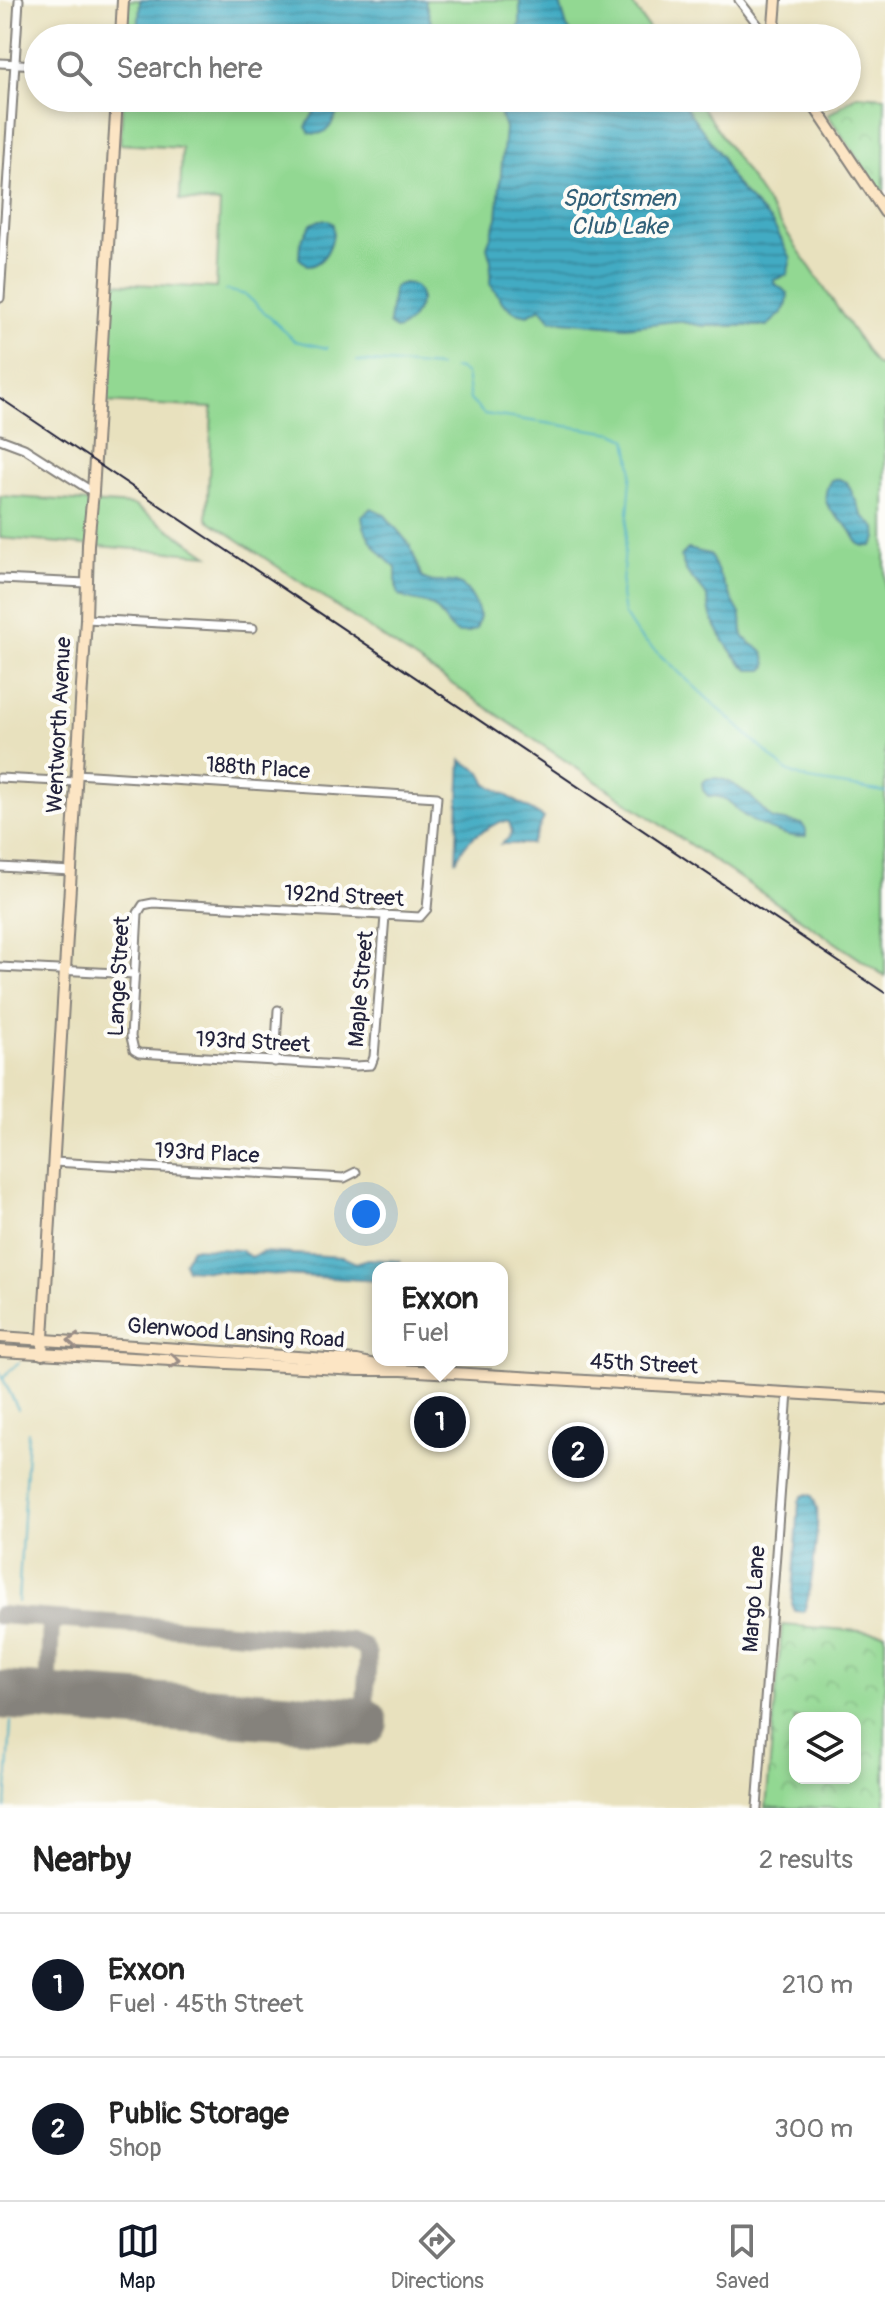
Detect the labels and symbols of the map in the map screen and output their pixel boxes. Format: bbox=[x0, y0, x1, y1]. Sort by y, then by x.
water label: Sportsmen Club Lake bbox=[562, 184, 677, 241]
street label: Wentworth Avenue bbox=[40, 636, 78, 814]
street label: 188th Place bbox=[205, 750, 311, 786]
street label: 192nd Street bbox=[283, 879, 405, 913]
street label: Lange Street bbox=[102, 915, 136, 1037]
street label: Maple Street bbox=[342, 929, 380, 1048]
street label: 193rd Street bbox=[195, 1025, 311, 1059]
street label: 193rd Place bbox=[154, 1136, 260, 1170]
your location bbox=[346, 1194, 386, 1234]
street label: Glenwood Lansing Road bbox=[126, 1311, 346, 1355]
one-way arrow bbox=[66, 1333, 79, 1350]
street label: 45th Street bbox=[589, 1347, 699, 1381]
one-way arrow bbox=[169, 1352, 182, 1369]
pin: 1 bbox=[414, 1392, 466, 1452]
pin: 2 bbox=[552, 1422, 604, 1482]
street label: Margo Lane bbox=[736, 1545, 772, 1653]

